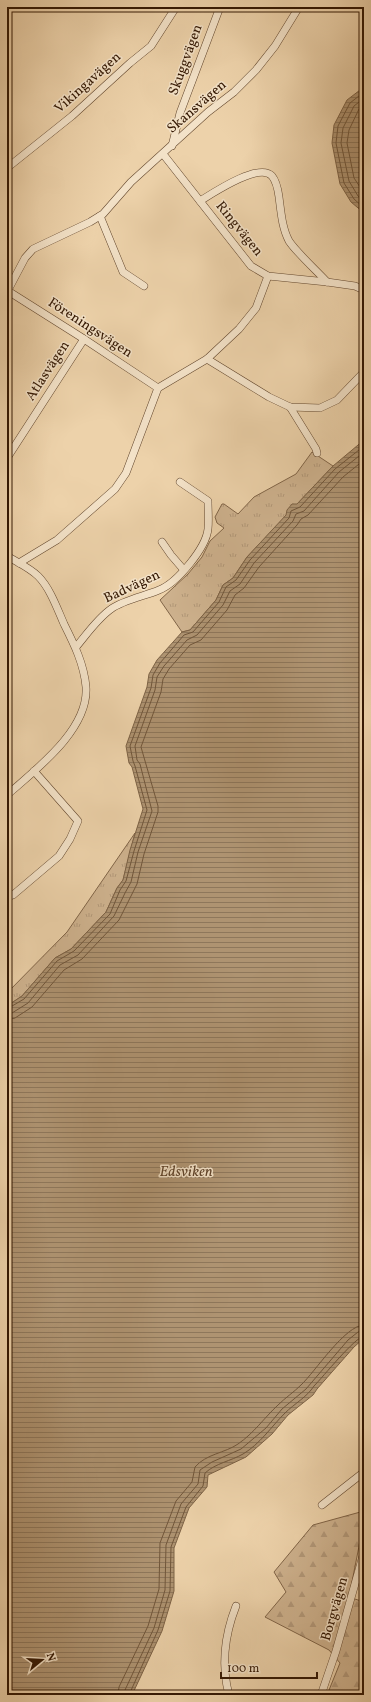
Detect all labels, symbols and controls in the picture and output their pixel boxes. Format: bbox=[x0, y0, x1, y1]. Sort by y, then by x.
street label: Skuggvägen bbox=[164, 22, 208, 98]
street label: Vikingavägen bbox=[51, 48, 125, 118]
street label: Skansvägen bbox=[163, 76, 231, 138]
street label: Ringvägen bbox=[211, 197, 267, 261]
street label: Föreningsvägen bbox=[44, 294, 136, 362]
street label: Atlasvägen bbox=[22, 337, 74, 405]
street label: Badvägen bbox=[101, 566, 163, 608]
water label: Edsviken bbox=[160, 1162, 213, 1183]
street label: Borgvägen bbox=[317, 1575, 353, 1643]
north arrow bbox=[22, 1640, 62, 1680]
text: N bbox=[42, 1651, 58, 1663]
scale bar bbox=[221, 1654, 317, 1680]
text: 100 m bbox=[227, 1661, 260, 1677]

